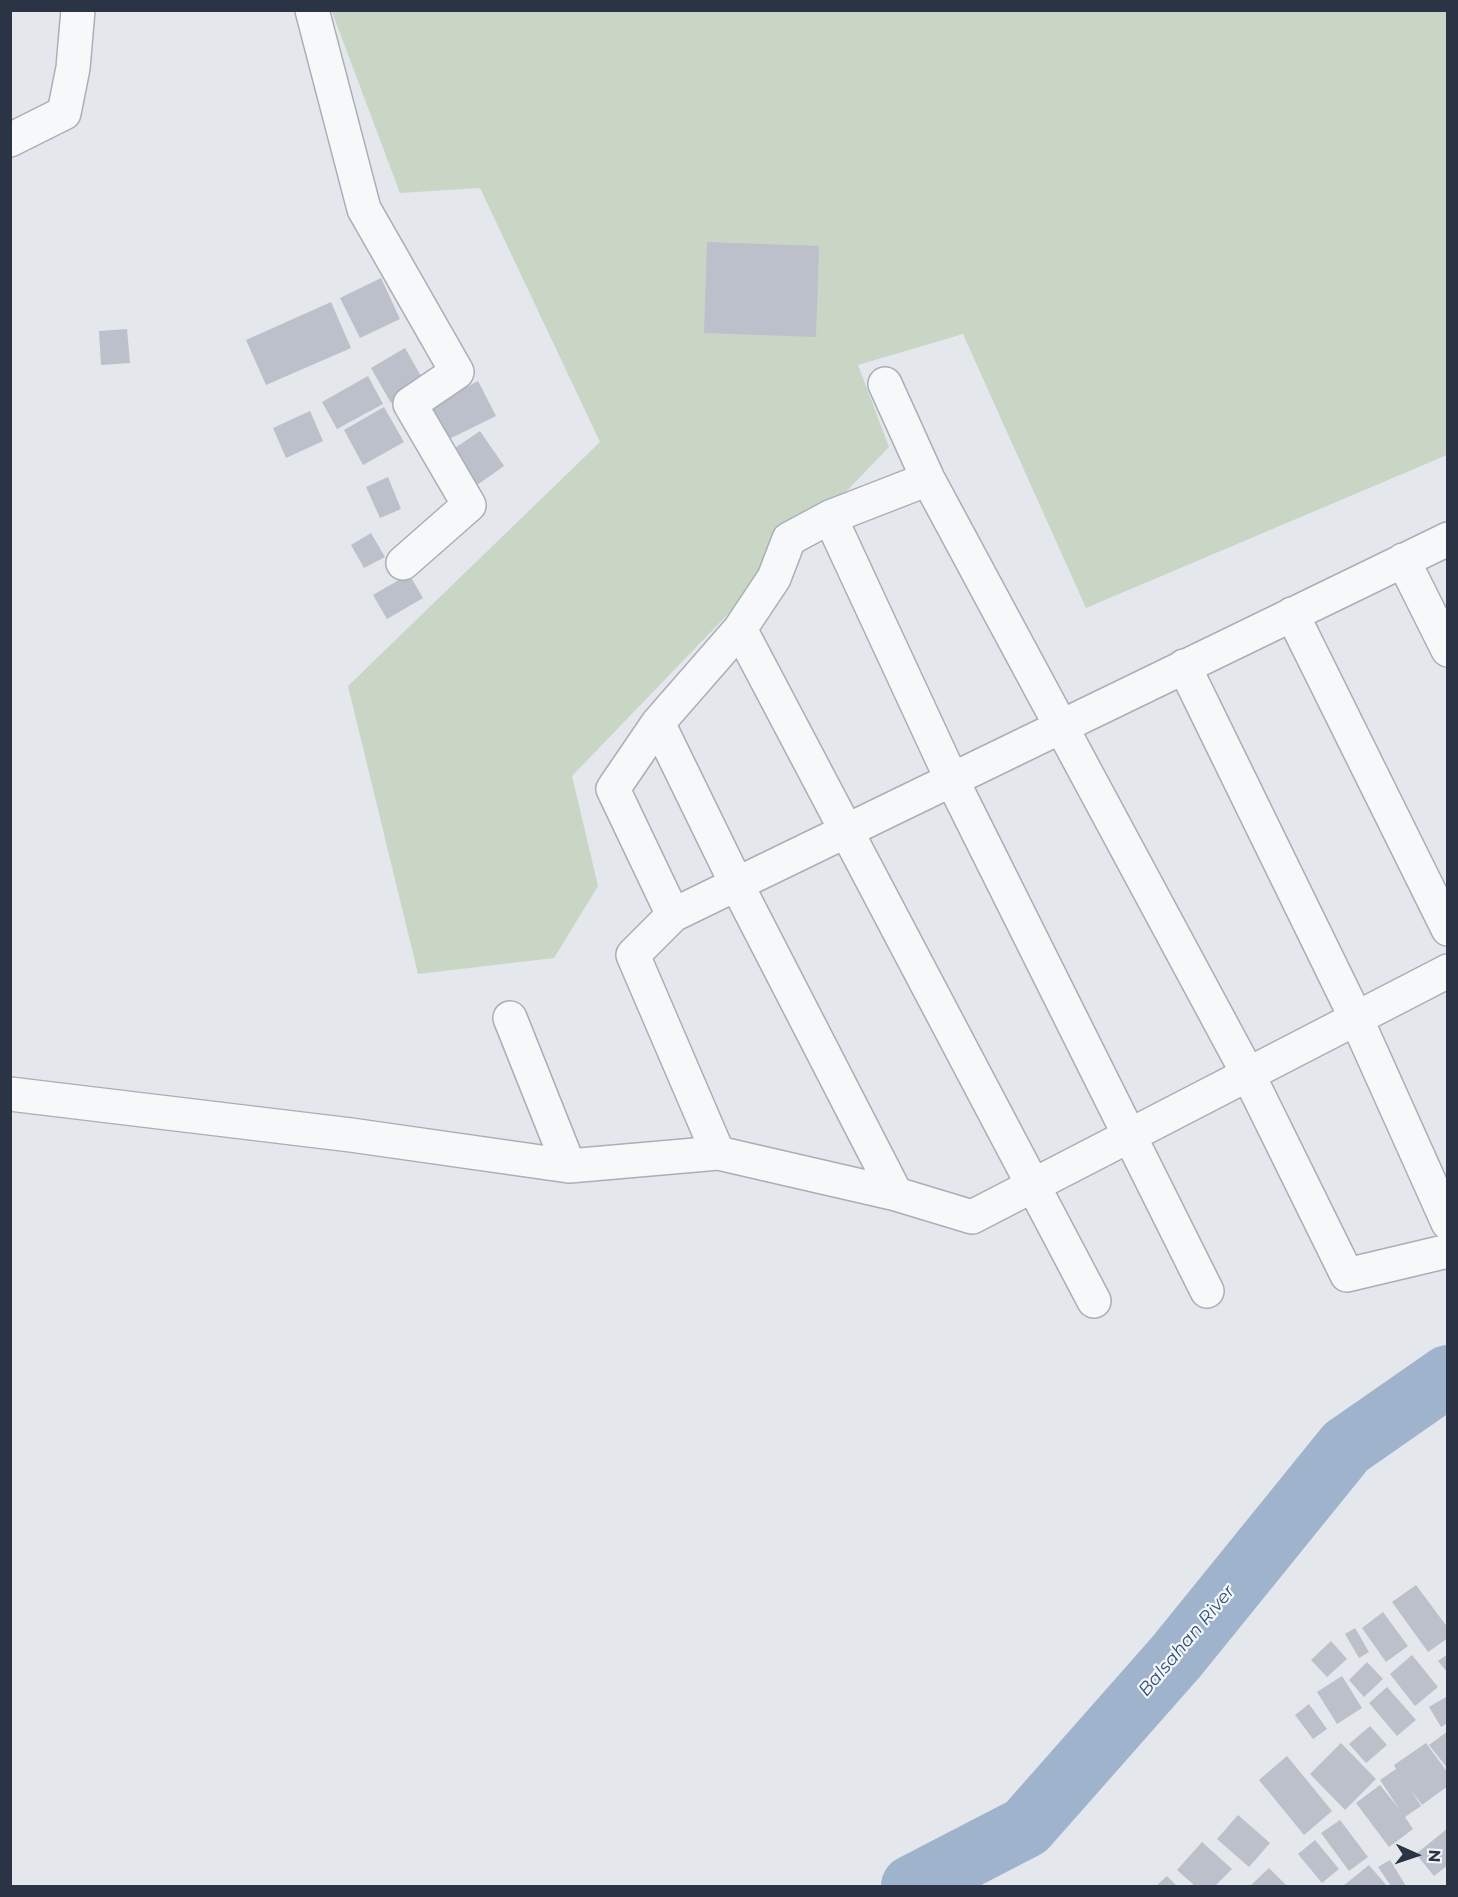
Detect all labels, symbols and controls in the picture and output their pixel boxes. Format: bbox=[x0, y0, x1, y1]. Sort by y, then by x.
water label: Balsahan River bbox=[1134, 1581, 1240, 1701]
north arrow bbox=[1386, 1825, 1446, 1885]
text: N bbox=[1425, 1849, 1444, 1863]

